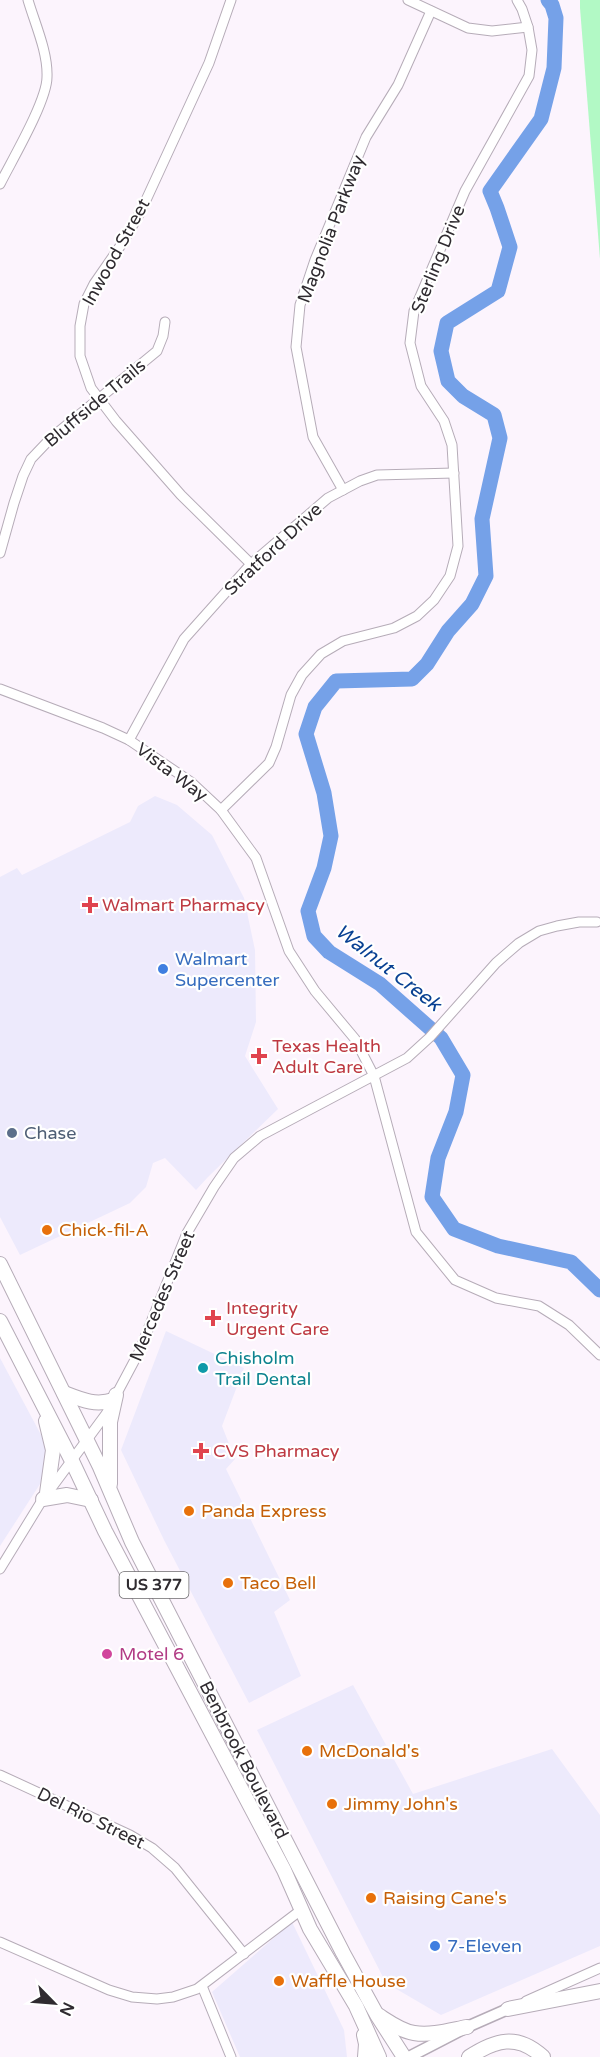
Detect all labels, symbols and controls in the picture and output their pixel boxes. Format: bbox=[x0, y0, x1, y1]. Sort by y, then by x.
street label: Magnolia Parkway bbox=[293, 152, 369, 306]
street label: Inwood Street bbox=[77, 194, 155, 309]
street label: Sterling Drive bbox=[406, 202, 470, 316]
street label: Bluffside Trails bbox=[40, 354, 150, 452]
street label: Stratford Drive bbox=[220, 498, 326, 600]
street label: Vista Way bbox=[132, 738, 212, 806]
place label: Walmart Pharmacy bbox=[102, 894, 265, 916]
marker: Walmart Pharmacy bbox=[83, 898, 97, 912]
water label: Walnut Creek bbox=[330, 919, 447, 1018]
place label: Walmart Supercenter bbox=[175, 948, 279, 991]
marker: Walmart Supercenter bbox=[156, 962, 170, 976]
place label: Texas Health Adult Care bbox=[272, 1035, 381, 1078]
marker: Texas Health Adult Care bbox=[250, 1047, 268, 1065]
place label: Chase bbox=[24, 1122, 76, 1144]
marker: Chase bbox=[5, 1126, 19, 1140]
place label: Chick-fil-A bbox=[59, 1219, 149, 1241]
marker: Chick-fil-A bbox=[40, 1223, 54, 1237]
street label: Mercedes Street bbox=[125, 1227, 200, 1365]
place label: Integrity Urgent Care bbox=[226, 1297, 329, 1340]
marker: Integrity Urgent Care bbox=[204, 1309, 222, 1327]
place label: Chisholm Trail Dental bbox=[215, 1347, 311, 1390]
marker: Chisholm Trail Dental bbox=[196, 1361, 210, 1375]
place label: CVS Pharmacy bbox=[213, 1440, 340, 1462]
marker: CVS Pharmacy bbox=[194, 1444, 208, 1458]
place label: Panda Express bbox=[201, 1500, 327, 1522]
marker: Panda Express bbox=[182, 1504, 196, 1518]
road number: US 377 bbox=[120, 1572, 188, 1598]
place label: Taco Bell bbox=[240, 1572, 316, 1594]
marker: Taco Bell bbox=[221, 1576, 235, 1590]
place label: Motel 6 bbox=[119, 1643, 184, 1665]
marker: Motel 6 bbox=[100, 1647, 114, 1661]
street label: Benbrook Boulevard bbox=[195, 1677, 293, 1843]
place label: McDonald's bbox=[319, 1740, 419, 1762]
marker: McDonald's bbox=[300, 1744, 314, 1758]
street label: Del Rio Street bbox=[34, 1782, 148, 1854]
place label: Jimmy John's bbox=[344, 1793, 458, 1815]
marker: Jimmy John's bbox=[325, 1797, 339, 1811]
place label: Raising Cane's bbox=[383, 1887, 507, 1909]
marker: Raising Cane's bbox=[364, 1891, 378, 1905]
place label: 7-Eleven bbox=[447, 1935, 522, 1957]
marker: 7-Eleven bbox=[428, 1939, 442, 1953]
place label: Waffle House bbox=[291, 1970, 406, 1992]
north arrow bbox=[24, 1973, 84, 2033]
marker: Waffle House bbox=[272, 1974, 286, 1988]
text: N bbox=[55, 1999, 78, 2019]

